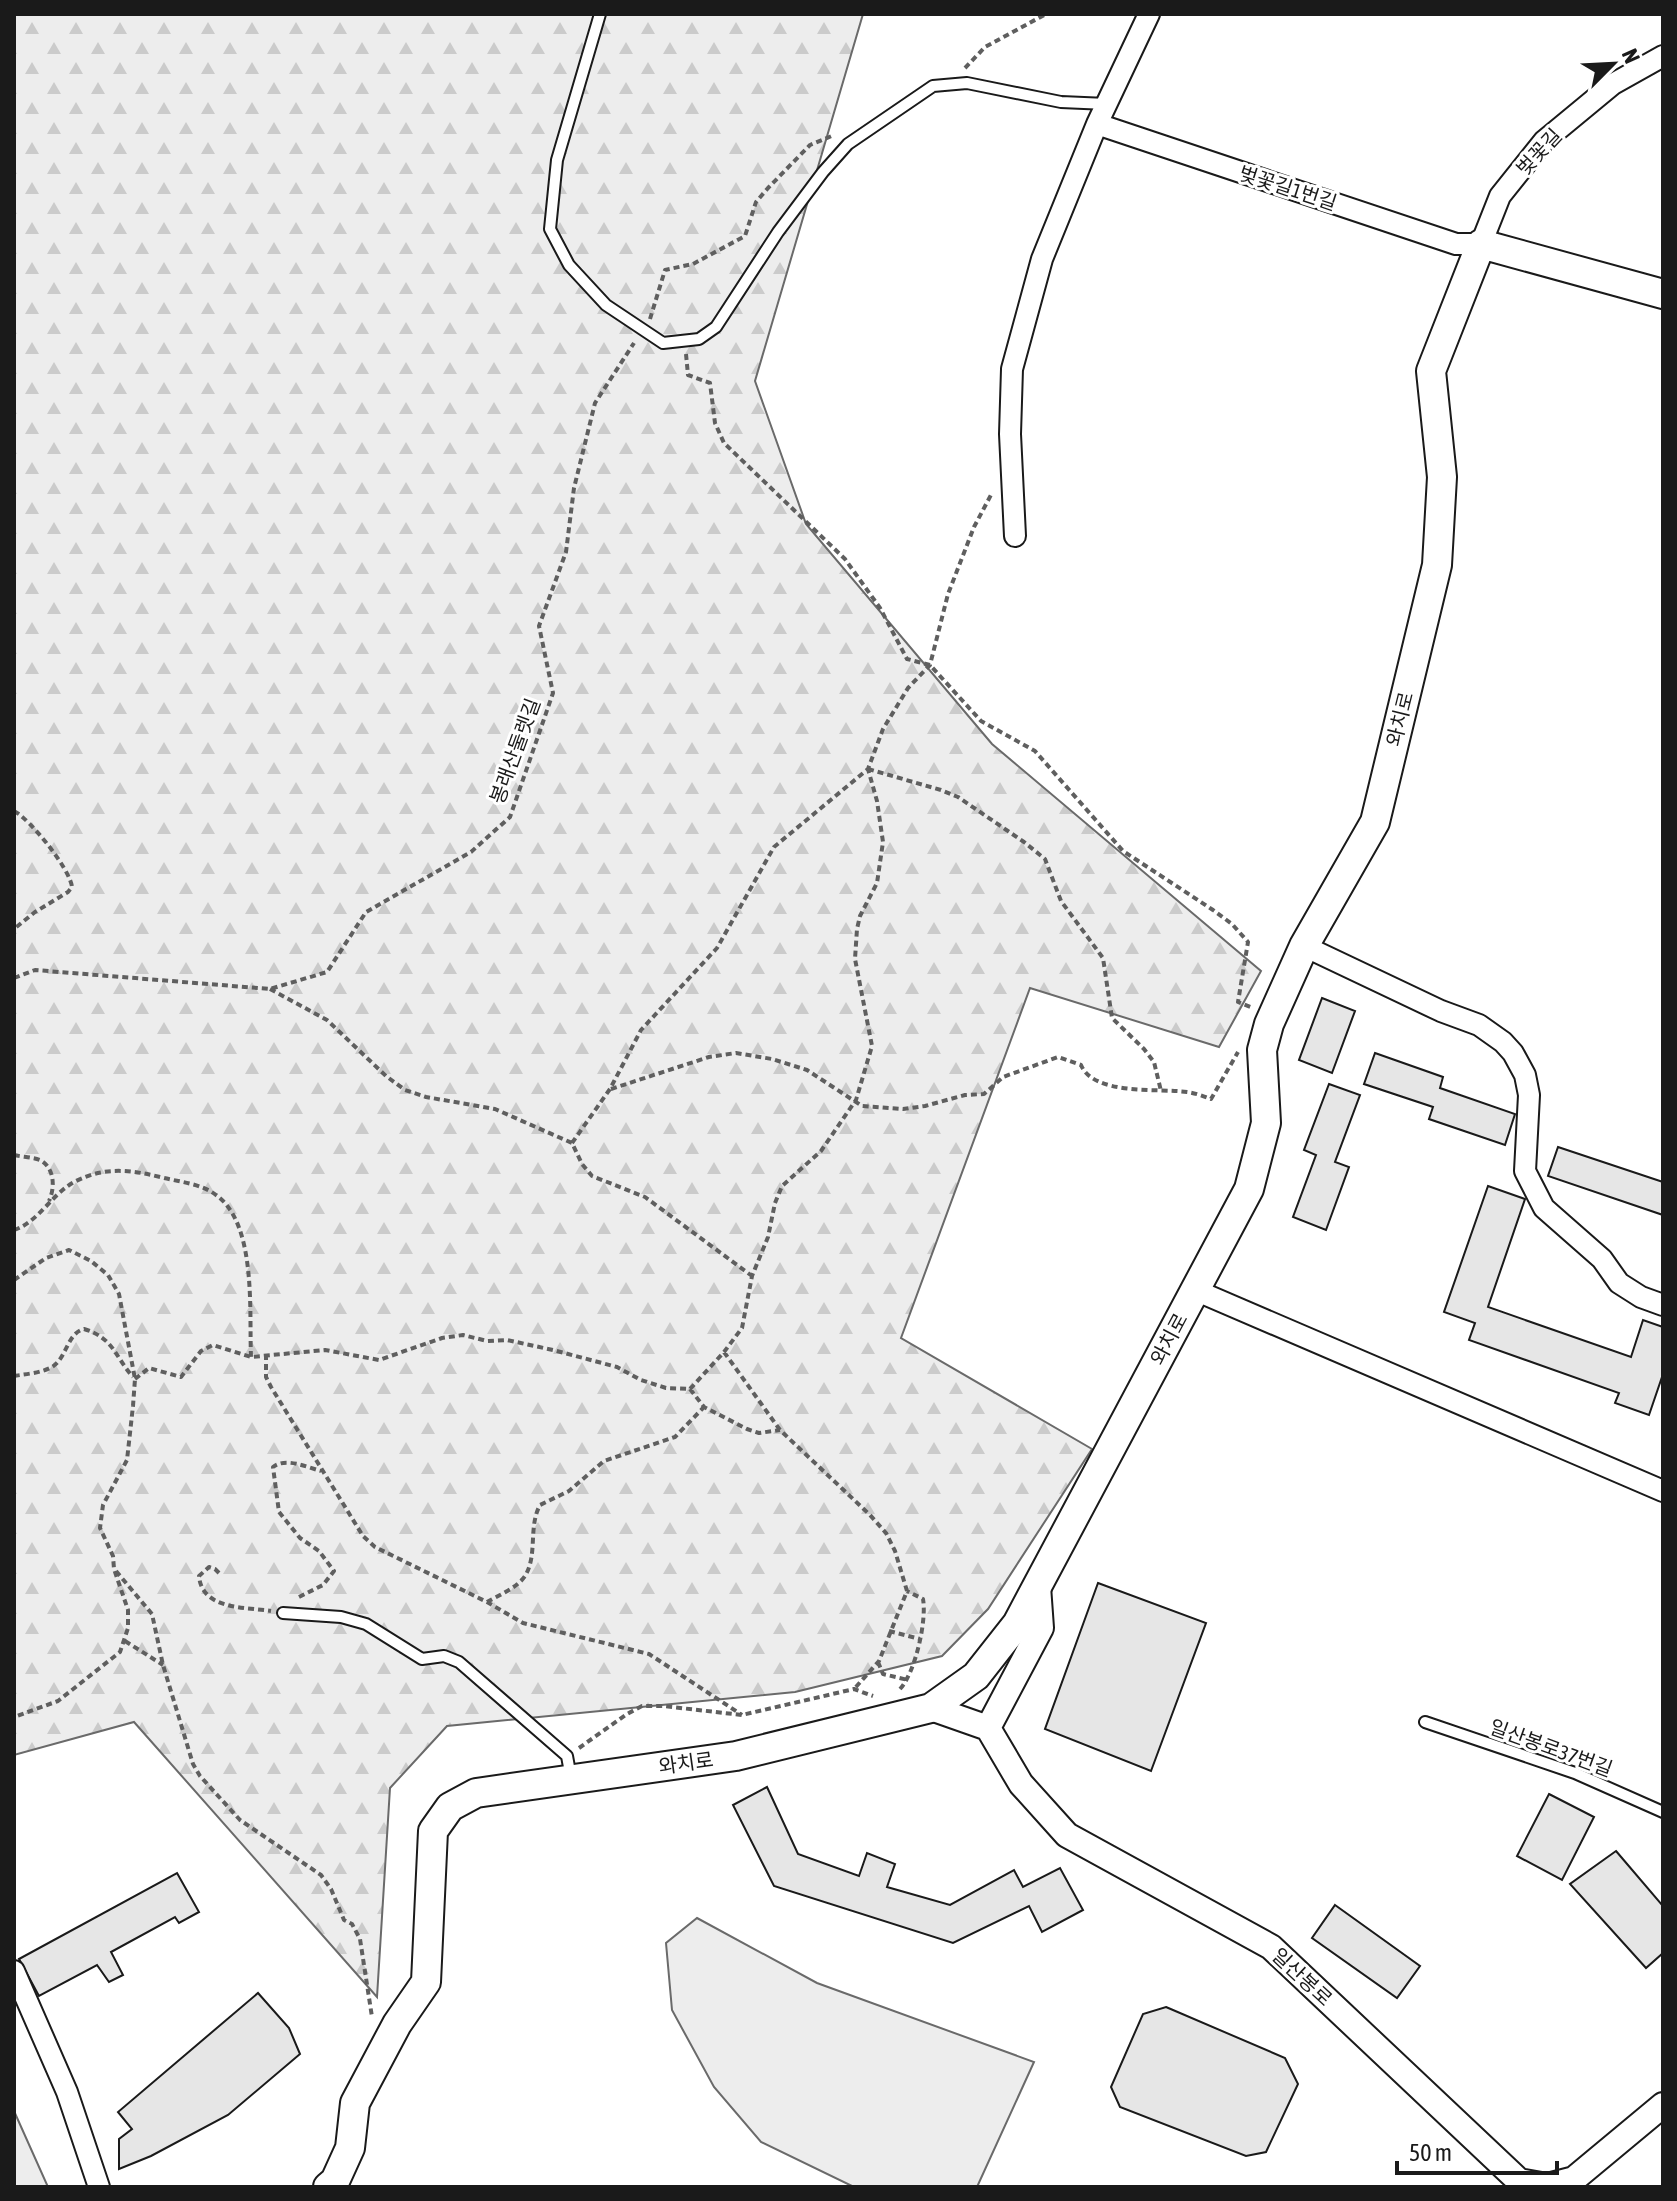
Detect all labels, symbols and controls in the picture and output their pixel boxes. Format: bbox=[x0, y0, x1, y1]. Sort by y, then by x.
north arrow bbox=[1573, 24, 1653, 104]
text: N bbox=[1617, 45, 1646, 67]
street label: 벚꽃길 bbox=[1511, 124, 1566, 180]
street label: 벚꽃길1번길 bbox=[1236, 161, 1340, 214]
street label: 와치로 bbox=[1382, 689, 1417, 748]
street label: 봉래산둘렛길 bbox=[485, 695, 544, 807]
street label: 와치로 bbox=[1145, 1309, 1192, 1369]
street label: 일산봉로37번길 bbox=[1487, 1715, 1616, 1780]
street label: 와치로 bbox=[657, 1747, 715, 1778]
street label: 일산봉로 bbox=[1268, 1943, 1337, 2010]
scale bar bbox=[1397, 2125, 1557, 2175]
text: 50 m bbox=[1409, 2139, 1452, 2166]

